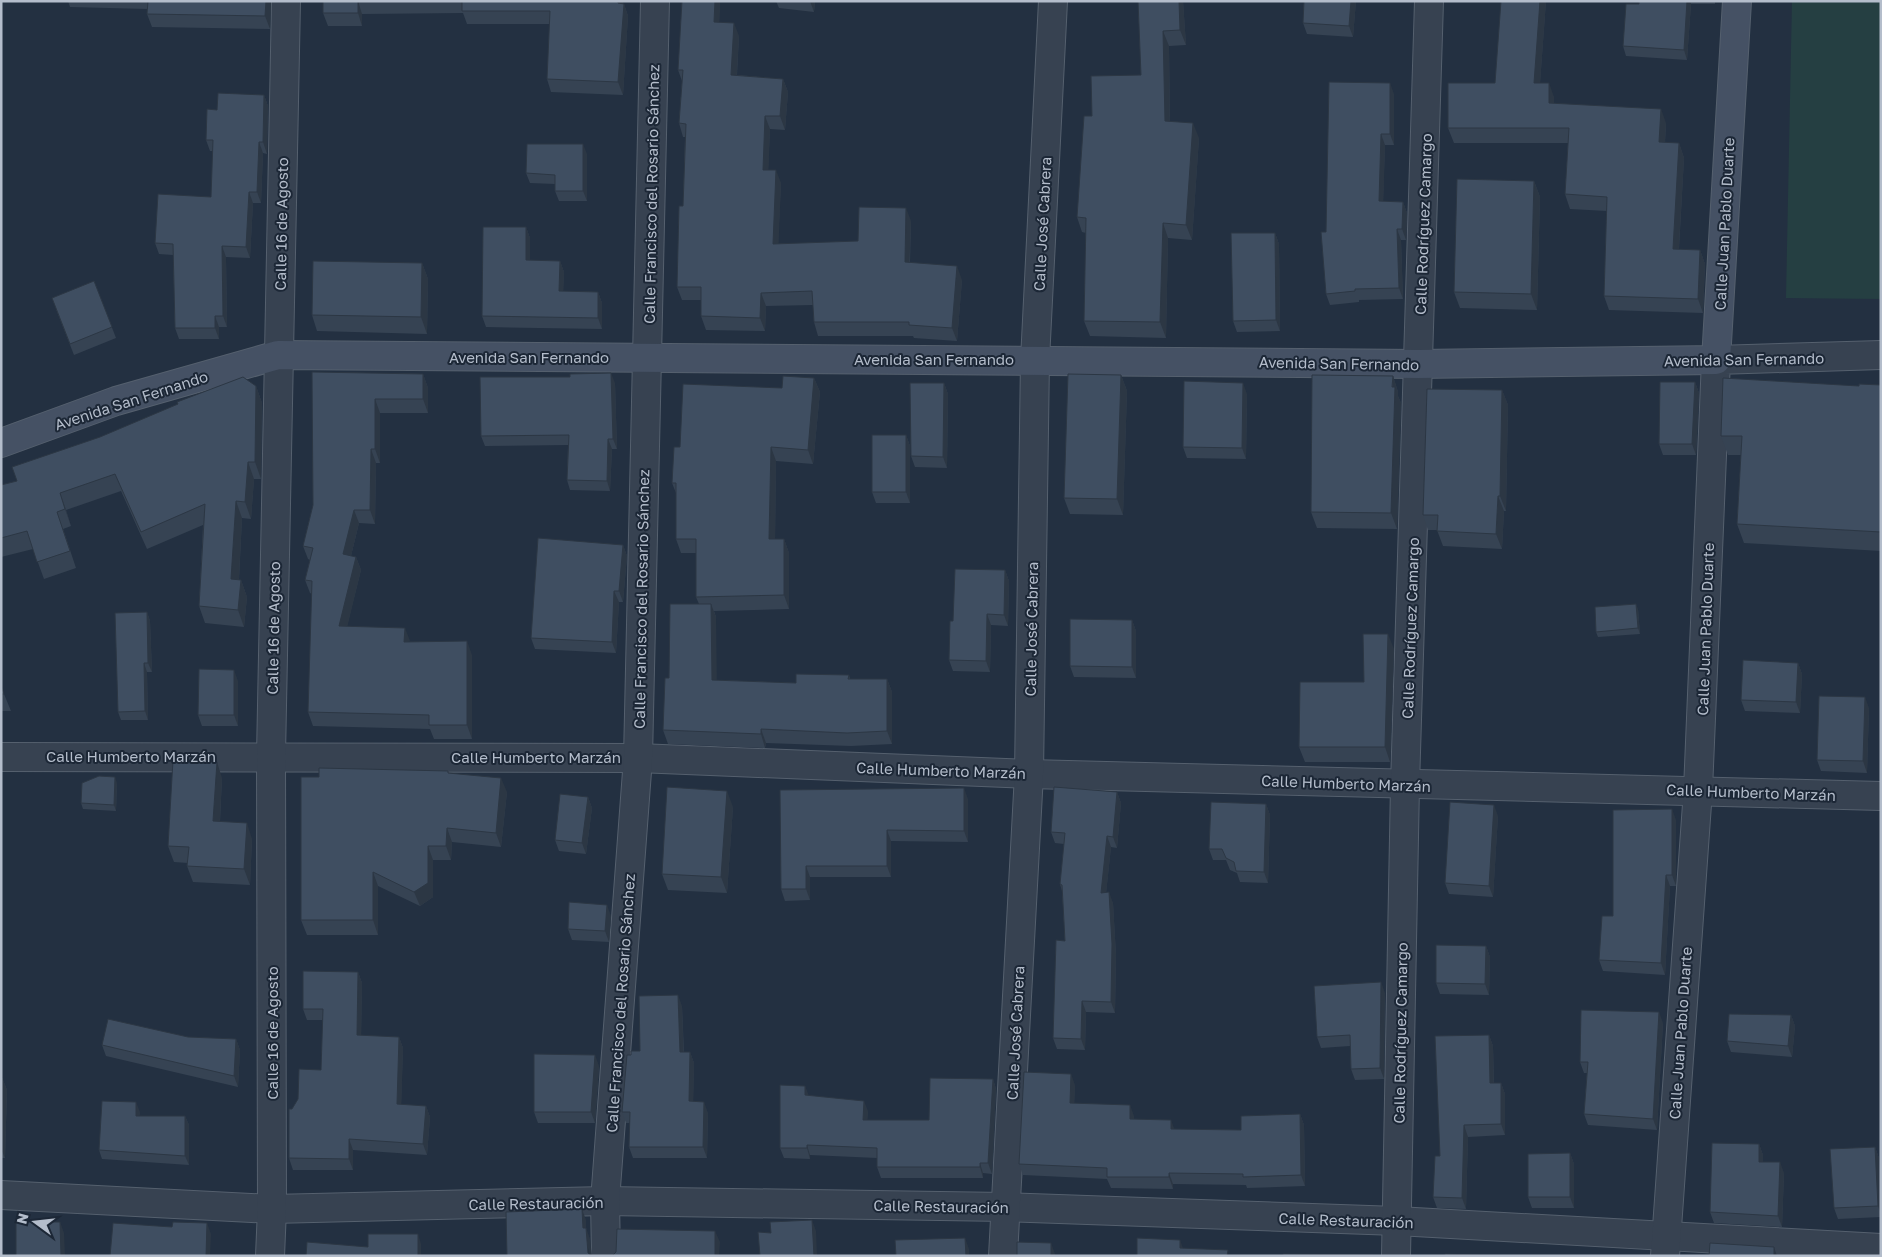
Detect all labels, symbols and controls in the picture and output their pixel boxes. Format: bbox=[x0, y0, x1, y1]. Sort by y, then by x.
street label: Calle Francisco del Rosario Sánchez bbox=[640, 64, 662, 324]
street label: Calle Rodríguez Camargo bbox=[1411, 133, 1435, 315]
street label: Calle Juan Pablo Duarte bbox=[1710, 137, 1738, 311]
street label: Calle José Cabrera bbox=[1029, 156, 1055, 292]
street label: Calle 16 de Agosto bbox=[271, 157, 291, 291]
street label: Avenida San Fernando bbox=[449, 348, 609, 366]
street label: Avenida San Fernando bbox=[1664, 349, 1824, 369]
street label: Avenida San Fernando bbox=[854, 350, 1014, 368]
street label: Avenida San Fernando bbox=[1259, 353, 1419, 373]
street label: Avenida San Fernando bbox=[52, 367, 210, 433]
street label: Calle Francisco del Rosario Sánchez bbox=[630, 469, 652, 729]
street label: Calle Rodríguez Camargo bbox=[1398, 537, 1422, 719]
street label: Calle Juan Pablo Duarte bbox=[1693, 542, 1717, 716]
street label: Calle 16 de Agosto bbox=[263, 561, 283, 695]
street label: Calle José Cabrera bbox=[1021, 561, 1041, 697]
street label: Calle Humberto Marzán bbox=[46, 747, 216, 765]
street label: Calle Humberto Marzán bbox=[451, 748, 621, 766]
street label: Calle Humberto Marzán bbox=[856, 758, 1026, 782]
street label: Calle Humberto Marzán bbox=[1261, 771, 1431, 795]
street label: Calle Humberto Marzán bbox=[1666, 780, 1836, 804]
street label: Calle Francisco del Rosario Sánchez bbox=[602, 873, 638, 1133]
street label: Calle Rodríguez Camargo bbox=[1389, 942, 1411, 1124]
street label: Calle Juan Pablo Duarte bbox=[1665, 946, 1695, 1120]
street label: Calle José Cabrera bbox=[1002, 965, 1028, 1101]
street label: Calle 16 de Agosto bbox=[263, 966, 281, 1100]
street label: Calle Restauración bbox=[468, 1193, 604, 1213]
street label: Calle Restauración bbox=[873, 1196, 1009, 1216]
north arrow bbox=[10, 1197, 60, 1247]
street label: Calle Restauración bbox=[1278, 1209, 1414, 1231]
text: N bbox=[12, 1211, 32, 1226]

